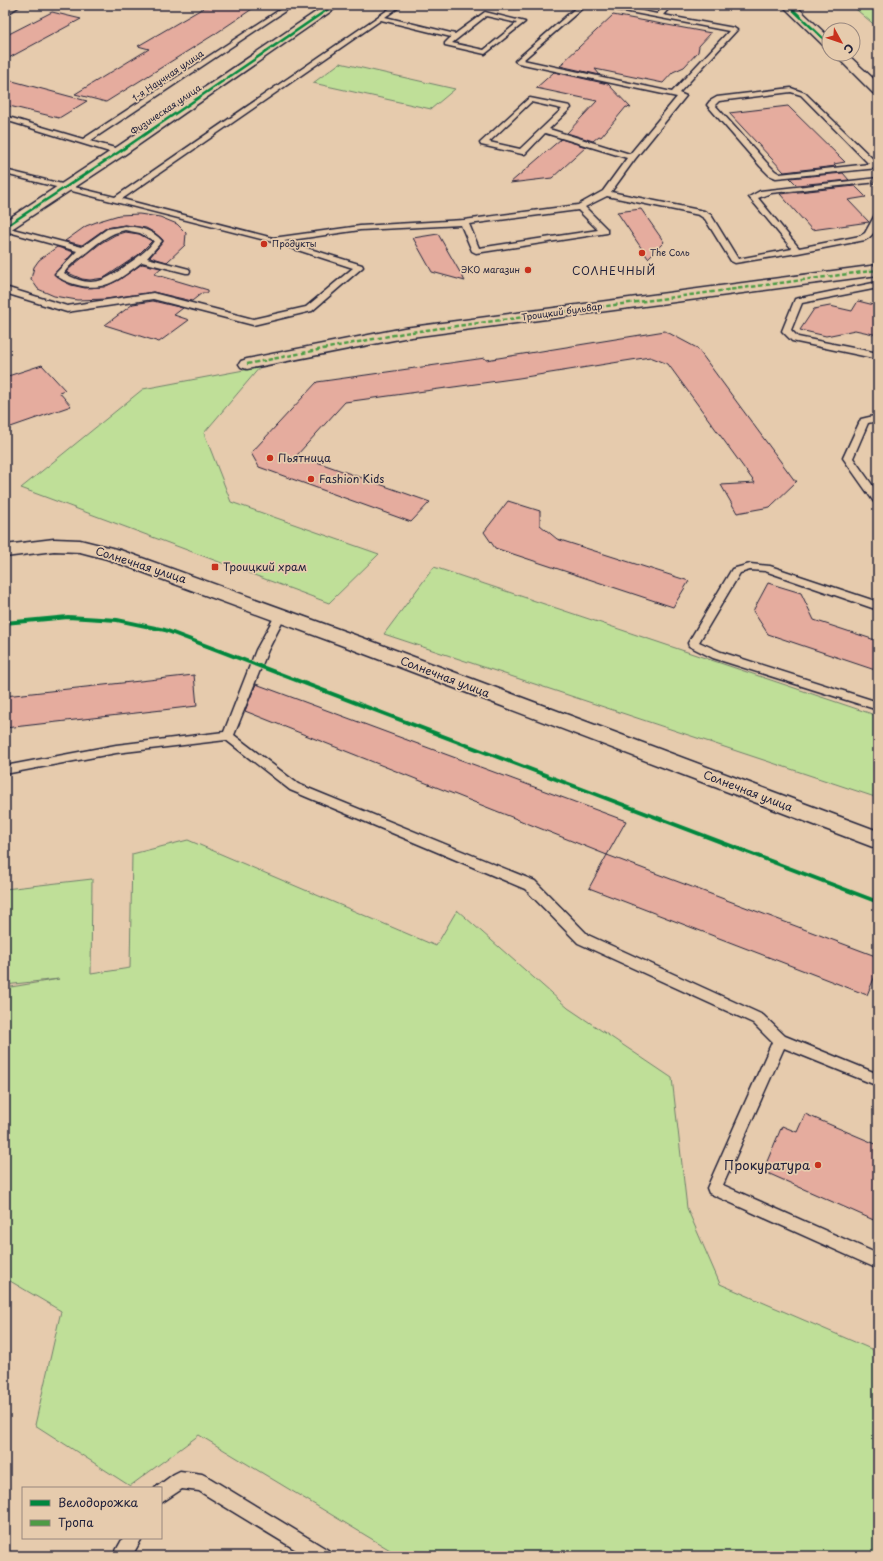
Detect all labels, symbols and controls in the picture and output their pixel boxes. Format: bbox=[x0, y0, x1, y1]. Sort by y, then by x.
north arrow bbox=[821, 22, 861, 62]
text: С bbox=[840, 40, 858, 57]
street label: 1-я Научная улица bbox=[129, 46, 206, 104]
street label: Физическая улица bbox=[127, 80, 204, 138]
place label: Продукты bbox=[272, 236, 317, 250]
marker: Продукты bbox=[259, 239, 269, 249]
place label: The Соль bbox=[650, 245, 690, 259]
marker: The Соль bbox=[637, 248, 647, 258]
place label: ЭКО магазин bbox=[461, 262, 520, 276]
district label: СОЛНЕЧНЫЙ bbox=[572, 262, 656, 279]
marker: ЭКО магазин bbox=[523, 265, 533, 275]
street label: Троицкий бульвар bbox=[520, 298, 604, 324]
place label: Пьятница bbox=[278, 449, 331, 466]
marker: Пьятница bbox=[265, 453, 275, 463]
place label: Fashion Kids bbox=[319, 470, 384, 487]
marker: Fashion Kids bbox=[306, 474, 316, 484]
street label: Солнечная улица bbox=[94, 542, 189, 587]
place label: Троицкий храм bbox=[223, 558, 307, 575]
marker: Троицкий храм bbox=[210, 562, 220, 572]
street label: Солнечная улица bbox=[398, 652, 492, 701]
street label: Солнечная улица bbox=[701, 766, 795, 815]
place label: Прокуратура bbox=[724, 1155, 811, 1174]
marker: Прокуратура bbox=[813, 1160, 823, 1170]
legend bbox=[22, 1487, 162, 1539]
text: Велодорожка bbox=[58, 1493, 138, 1511]
text: Тропа bbox=[58, 1513, 94, 1531]

